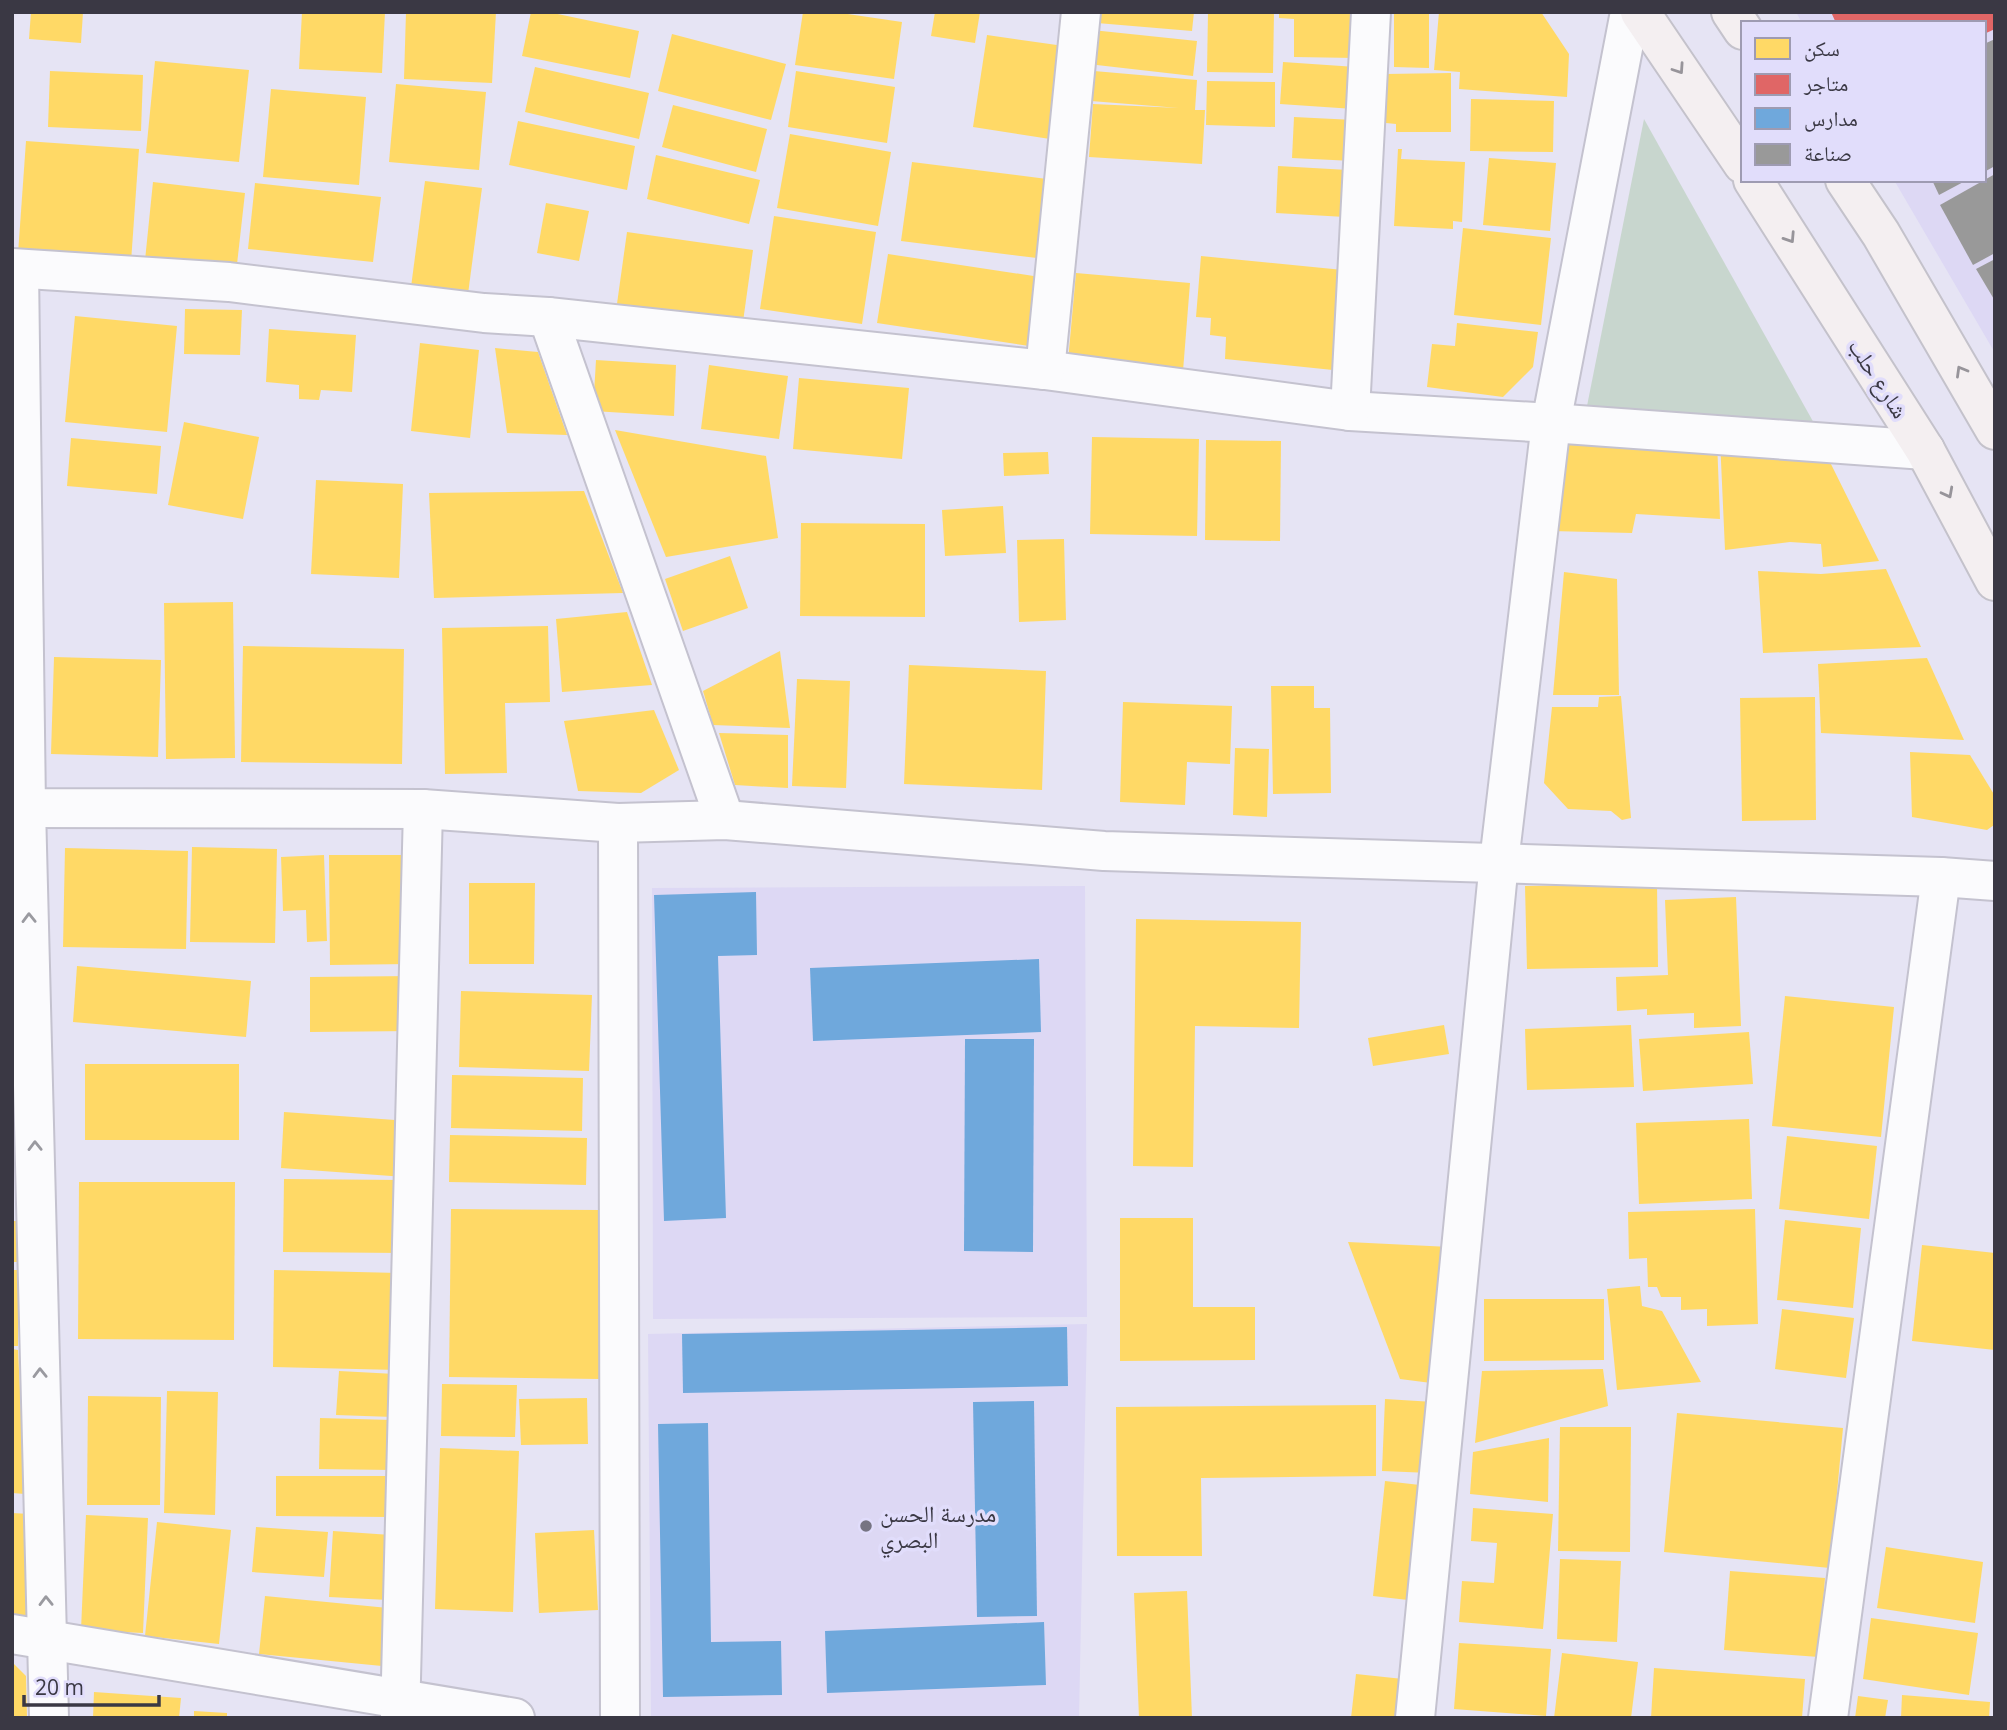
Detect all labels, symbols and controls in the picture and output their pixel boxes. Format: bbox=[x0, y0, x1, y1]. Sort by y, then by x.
legend bbox=[1741, 21, 1986, 182]
text: سكن bbox=[1804, 34, 1840, 62]
one-way arrow bbox=[1671, 61, 1684, 74]
text: متاجر bbox=[1803, 69, 1848, 97]
text: مدارس bbox=[1804, 104, 1858, 132]
text: صناعة bbox=[1804, 139, 1852, 167]
one-way arrow bbox=[1781, 230, 1794, 243]
street label: شارع حلب bbox=[1841, 332, 1917, 424]
one-way arrow bbox=[1956, 365, 1969, 378]
one-way arrow bbox=[1940, 486, 1953, 499]
one-way arrow bbox=[21, 912, 37, 923]
one-way arrow bbox=[27, 1140, 42, 1151]
one-way arrow bbox=[33, 1367, 48, 1378]
place label: مدرسة الحسن البصري bbox=[880, 1497, 996, 1559]
marker: مدرسة الحسن البصري bbox=[858, 1518, 874, 1534]
one-way arrow bbox=[39, 1595, 54, 1606]
scale bar bbox=[24, 1664, 159, 1708]
text: 20 m bbox=[35, 1673, 84, 1701]

